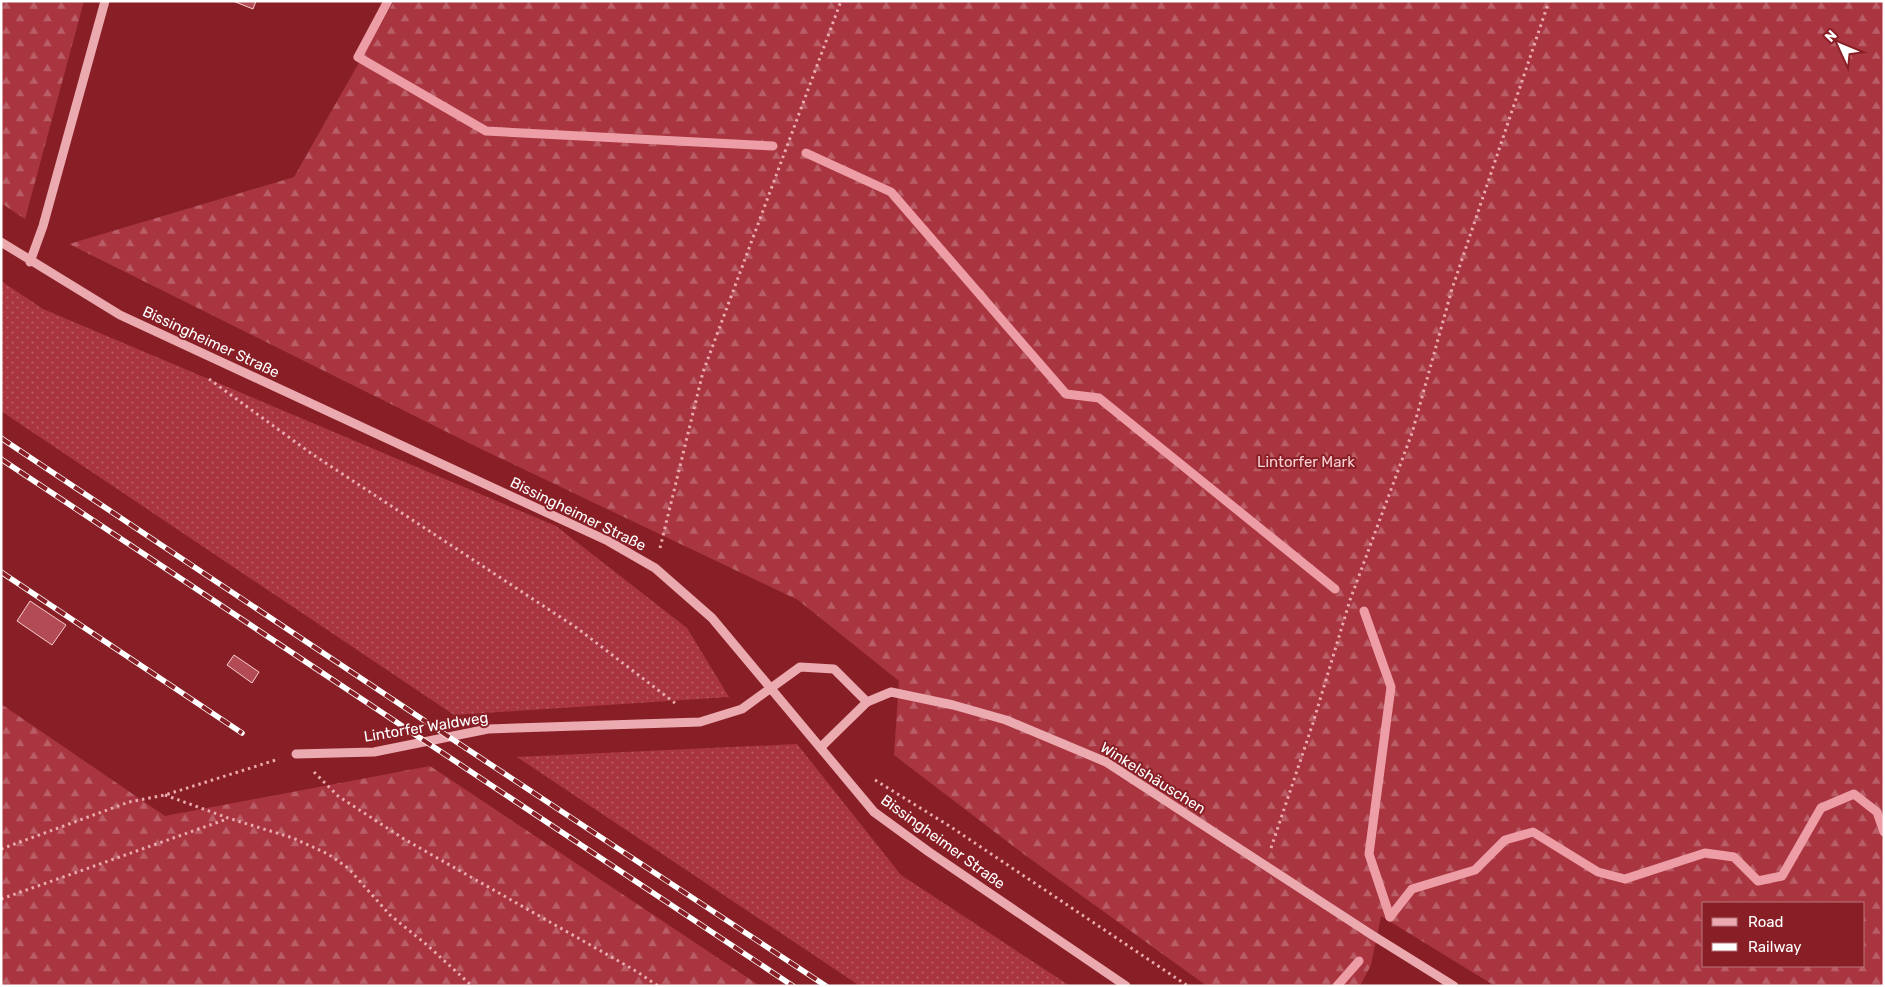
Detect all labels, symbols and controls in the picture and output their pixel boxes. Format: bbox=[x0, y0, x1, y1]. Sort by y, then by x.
north arrow bbox=[1815, 20, 1865, 70]
text: N bbox=[1821, 27, 1841, 46]
street label: Bissingheimer Straße bbox=[140, 302, 282, 382]
park label: Lintorfer Mark bbox=[1257, 453, 1355, 471]
street label: Bissingheimer Straße bbox=[507, 473, 649, 555]
street label: Lintorfer Waldweg bbox=[362, 708, 490, 746]
street label: Winkelshäuschen bbox=[1097, 738, 1209, 818]
street label: Bissingheimer Straße bbox=[877, 791, 1009, 893]
legend bbox=[1702, 902, 1865, 967]
text: Road bbox=[1748, 913, 1784, 931]
text: Railway bbox=[1748, 938, 1802, 956]

